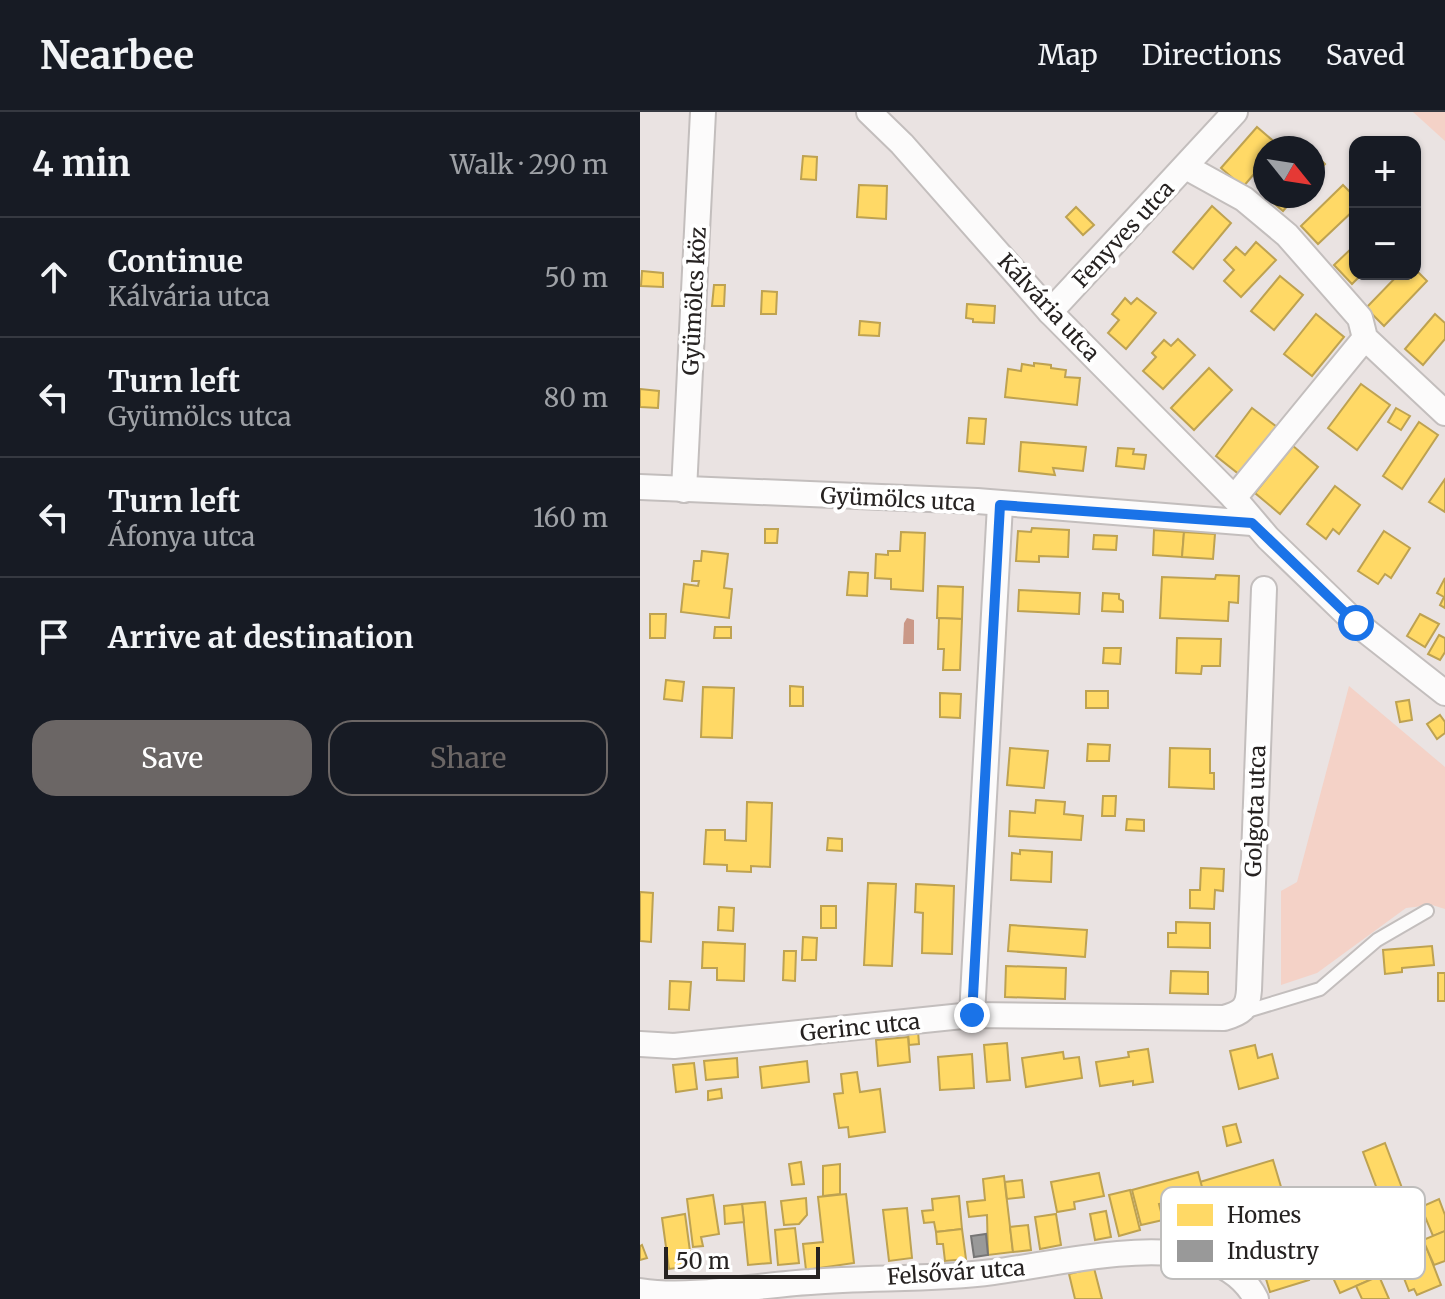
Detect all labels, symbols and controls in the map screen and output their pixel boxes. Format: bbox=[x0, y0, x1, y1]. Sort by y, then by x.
text: Nearbee bbox=[40, 32, 194, 79]
text: Map bbox=[1038, 37, 1098, 73]
text: Directions bbox=[1142, 37, 1282, 73]
text: Saved bbox=[1326, 37, 1405, 73]
north arrow bbox=[1253, 136, 1325, 208]
map controls bbox=[1349, 136, 1421, 280]
button: + bbox=[1349, 136, 1421, 208]
text: 4 min bbox=[32, 143, 130, 185]
text: Walk · 290 m bbox=[450, 148, 608, 181]
street label: Fenyves utca bbox=[1066, 174, 1180, 293]
button: − bbox=[1349, 208, 1421, 280]
street label: Gyümölcs köz bbox=[676, 226, 712, 376]
text: Continue bbox=[108, 242, 243, 280]
street label: Kálvária utca bbox=[992, 247, 1106, 367]
icon: ahead bbox=[32, 255, 76, 299]
text: 50 m bbox=[544, 261, 608, 294]
text: Kálvária utca bbox=[108, 280, 270, 313]
text: Turn left bbox=[108, 362, 240, 400]
icon: left bbox=[32, 375, 76, 419]
text: 80 m bbox=[544, 381, 608, 414]
text: Gyümölcs utca bbox=[108, 400, 291, 433]
street label: Gyümölcs utca bbox=[820, 481, 976, 517]
text: Turn left bbox=[108, 482, 240, 520]
icon: left bbox=[32, 495, 76, 539]
text: 160 m bbox=[533, 501, 608, 534]
text: Áfonya utca bbox=[108, 520, 255, 553]
route start bbox=[1338, 605, 1374, 641]
icon: arrive bbox=[32, 615, 76, 659]
text: Arrive at destination bbox=[108, 618, 414, 656]
button: Save bbox=[32, 720, 312, 796]
button: Share bbox=[328, 720, 608, 796]
street label: Golgota utca bbox=[1239, 744, 1271, 877]
route end bbox=[954, 997, 990, 1033]
street label: Gerinc utca bbox=[799, 1007, 922, 1047]
legend bbox=[1161, 1187, 1425, 1279]
text: Homes bbox=[1227, 1201, 1301, 1229]
text: Industry bbox=[1227, 1237, 1319, 1265]
scale bar bbox=[664, 1243, 820, 1279]
text: 50 m bbox=[676, 1247, 730, 1275]
street label: Felsővár utca bbox=[886, 1253, 1026, 1291]

